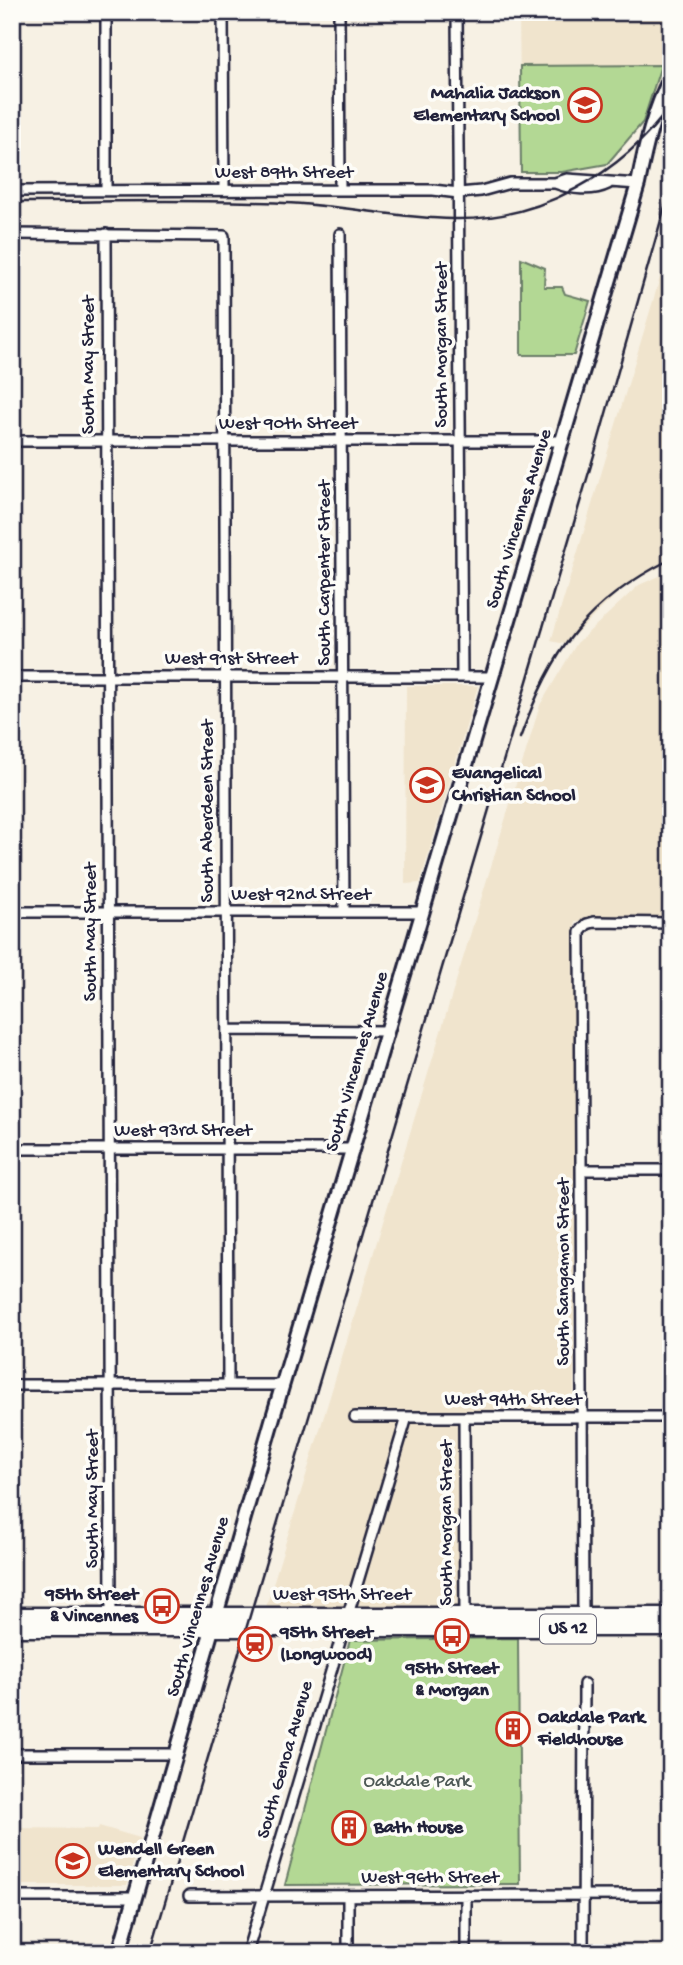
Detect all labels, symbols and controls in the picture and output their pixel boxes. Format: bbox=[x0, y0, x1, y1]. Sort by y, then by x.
place label: Mahalia Jackson Elementary School bbox=[414, 83, 561, 128]
school or university icon: Mahalia Jackson Elementary School bbox=[566, 86, 604, 124]
street label: West 89th Street bbox=[215, 162, 355, 185]
street label: South Morgan Street bbox=[431, 260, 454, 428]
street label: South May Street bbox=[78, 294, 101, 434]
street label: West 90th Street bbox=[219, 413, 360, 436]
street label: South Vincennes Avenue bbox=[482, 426, 558, 612]
street label: South Carpenter Street bbox=[314, 478, 337, 666]
street label: West 91st Street bbox=[165, 648, 299, 671]
street label: South Aberdeen Street bbox=[197, 717, 220, 902]
place label: Evangelical Christian School bbox=[451, 763, 576, 808]
school or university icon: Evangelical Christian School bbox=[408, 766, 446, 804]
street label: South May Street bbox=[80, 861, 103, 1001]
street label: West 92nd Street bbox=[231, 884, 373, 907]
street label: South Vincennes Avenue bbox=[321, 969, 395, 1155]
street label: West 93rd Street bbox=[114, 1120, 254, 1143]
street label: South Sangamon Street bbox=[553, 1176, 576, 1366]
street label: West 94th Street bbox=[445, 1389, 584, 1412]
street label: South May Street bbox=[82, 1428, 105, 1568]
street label: South Morgan Street bbox=[436, 1438, 459, 1606]
street label: South Vincennes Avenue bbox=[162, 1514, 236, 1700]
place label: 95th Street & Vincennes bbox=[44, 1584, 140, 1629]
street label: West 95th Street bbox=[273, 1584, 413, 1607]
bus stop icon: 95th Street & Vincennes bbox=[143, 1587, 181, 1625]
road number: US 12 bbox=[540, 1614, 596, 1644]
bus stop icon: 95th Street & Morgan bbox=[433, 1617, 471, 1655]
place label: 95th Street (Longwood) bbox=[279, 1622, 375, 1667]
station icon: 95th Street (Longwood) bbox=[236, 1625, 274, 1663]
place label: 95th Street & Morgan bbox=[405, 1658, 501, 1703]
street label: South Genoa Avenue bbox=[252, 1678, 320, 1841]
place label: Oakdale Park Fieldhouse bbox=[537, 1707, 647, 1752]
building icon: Oakdale Park Fieldhouse bbox=[494, 1710, 532, 1748]
park label: Oakdale Park bbox=[364, 1771, 472, 1794]
building icon: Bath House bbox=[330, 1809, 368, 1847]
place label: Bath House bbox=[373, 1817, 464, 1840]
place label: Wendell Green Elementary School bbox=[97, 1839, 244, 1884]
school or university icon: Wendell Green Elementary School bbox=[54, 1842, 92, 1880]
street label: West 96th Street bbox=[361, 1867, 501, 1890]

